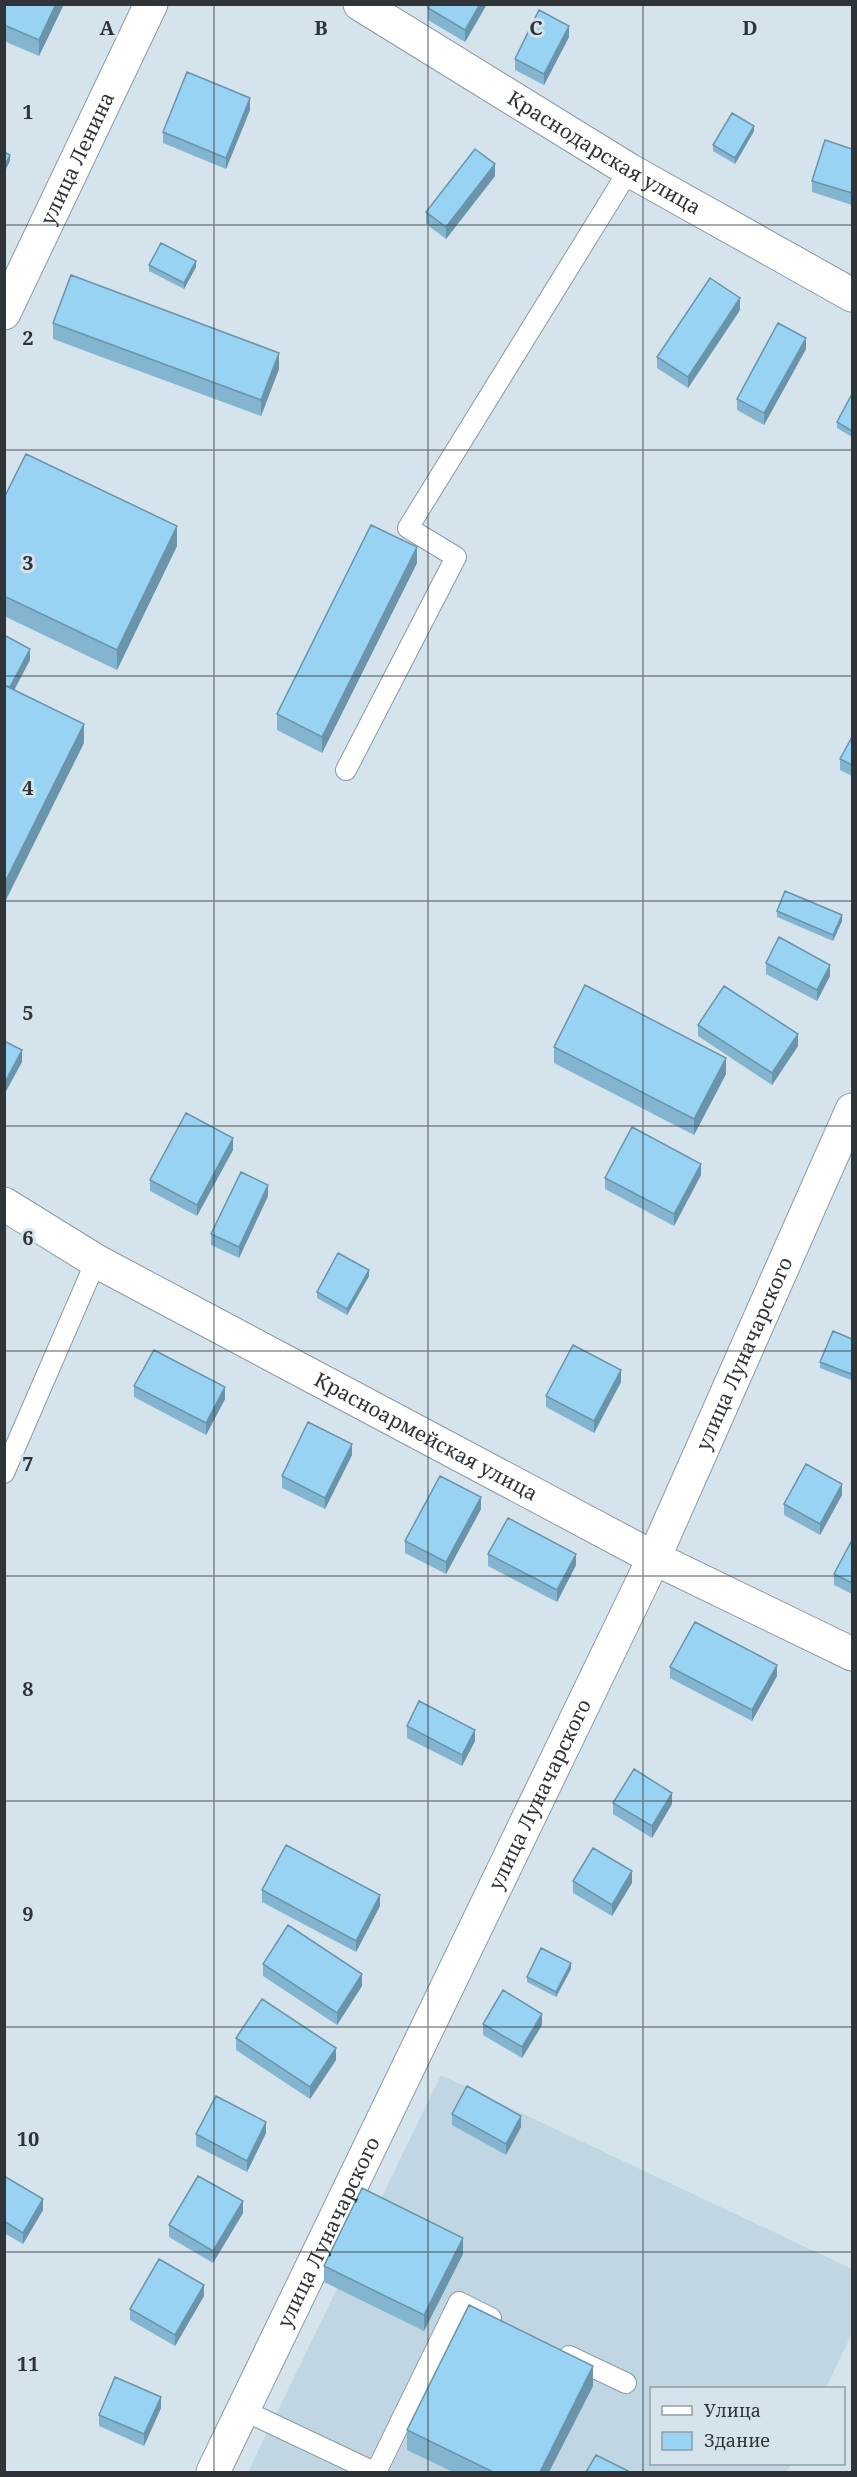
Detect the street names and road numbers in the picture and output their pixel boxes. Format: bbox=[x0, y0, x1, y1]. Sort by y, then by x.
street label: Краснодарская улица bbox=[503, 84, 706, 221]
street label: улица Ленина bbox=[34, 88, 120, 229]
street label: улица Луначарского bbox=[689, 1253, 798, 1455]
street label: Красноармейская улица bbox=[310, 1366, 543, 1507]
street label: улица Луначарского bbox=[482, 1695, 597, 1894]
street label: улица Луначарского bbox=[271, 2132, 386, 2332]

